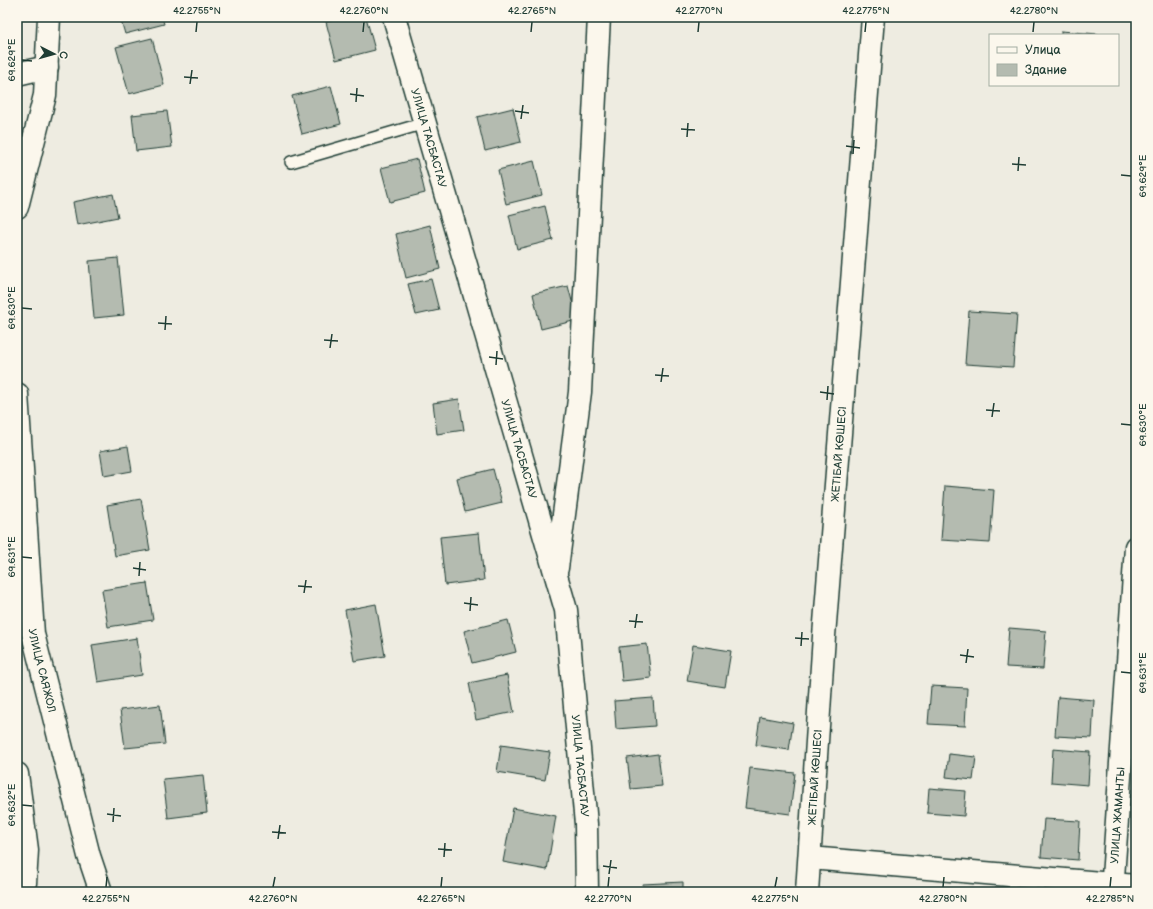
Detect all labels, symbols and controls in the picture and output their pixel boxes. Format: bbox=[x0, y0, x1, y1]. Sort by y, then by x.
text: 42.2755°N bbox=[173, 5, 221, 17]
text: 42.2760°N bbox=[340, 5, 388, 17]
text: 42.2765°N bbox=[508, 5, 556, 17]
text: 42.2770°N bbox=[675, 5, 723, 17]
text: 42.2775°N bbox=[842, 5, 890, 17]
text: 42.2780°N bbox=[1010, 5, 1058, 17]
north arrow bbox=[34, 34, 74, 74]
legend bbox=[989, 34, 1119, 86]
text: 69.629°E bbox=[6, 38, 18, 81]
text: Улица bbox=[1025, 43, 1061, 58]
text: С bbox=[57, 51, 70, 60]
text: Здание bbox=[1025, 63, 1067, 78]
street label: УЛИЦА ТАСБАСТАУ bbox=[409, 87, 450, 189]
text: 69.629°E bbox=[1137, 154, 1149, 197]
text: 69.630°E bbox=[6, 286, 18, 330]
street label: УЛИЦА ТАСБАСТАУ bbox=[499, 398, 540, 500]
text: 69.630°E bbox=[1137, 403, 1149, 447]
street label: ЖЕТІБАЙ КӨШЕСІ bbox=[828, 406, 849, 503]
text: 69.631°E bbox=[6, 536, 18, 578]
street label: УЛИЦА САЯЖОЛ bbox=[26, 628, 59, 714]
text: 69.631°E bbox=[1137, 652, 1149, 694]
street label: УЛИЦА ТАСБАСТАУ bbox=[569, 714, 592, 818]
street label: ЖЕТІБАЙ КӨШЕСІ bbox=[805, 729, 824, 826]
street label: УЛИЦА ЖАМАНТЫ bbox=[1107, 766, 1127, 864]
text: 69.632°E bbox=[6, 783, 18, 826]
text: 42.2755°N bbox=[82, 893, 130, 905]
text: 42.2760°N bbox=[249, 893, 297, 905]
text: 42.2765°N bbox=[417, 893, 465, 905]
text: 42.2770°N bbox=[584, 893, 632, 905]
text: 42.2775°N bbox=[751, 893, 799, 905]
text: 42.2780°N bbox=[919, 893, 967, 905]
text: 42.2785°N bbox=[1086, 893, 1134, 905]

